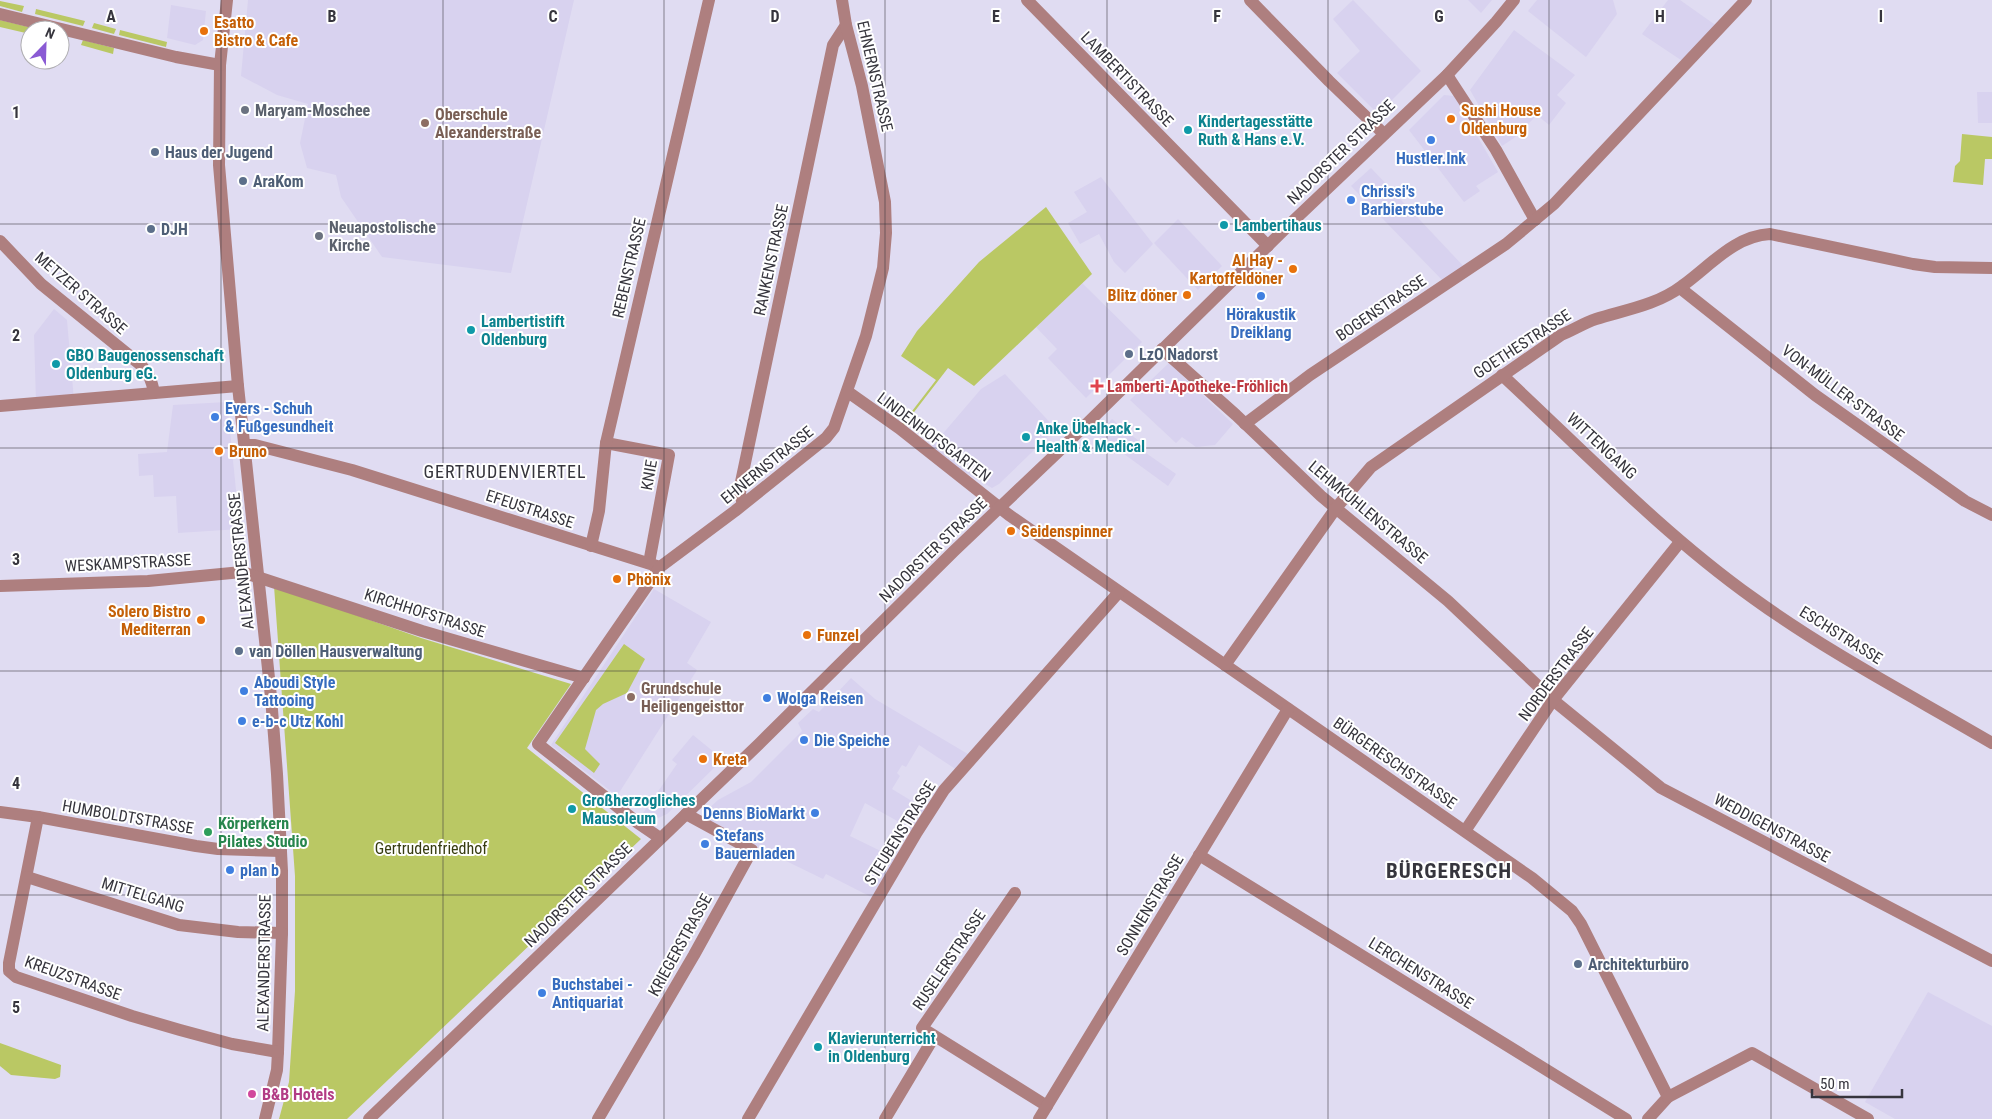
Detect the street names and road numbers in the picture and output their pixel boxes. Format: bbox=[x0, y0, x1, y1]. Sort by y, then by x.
street label: EHNERNSTRASSE bbox=[853, 19, 897, 133]
street label: LAMBERTISTRASSE bbox=[1077, 27, 1177, 131]
street label: NADORSTER STRASSE bbox=[1283, 96, 1399, 208]
street label: RANKENSTRASSE bbox=[750, 203, 792, 317]
street label: REBENSTRASSE bbox=[608, 216, 650, 320]
street label: METZER STRASSE bbox=[31, 248, 131, 338]
street label: BOGENSTRASSE bbox=[1332, 271, 1430, 345]
street label: GOETHESTRASSE bbox=[1470, 305, 1574, 383]
street label: VON-MÜLLER-STRASSE bbox=[1778, 341, 1908, 445]
street label: LINDENHOFSGARTEN bbox=[874, 388, 994, 486]
street label: WITTENGANG bbox=[1563, 409, 1641, 483]
street label: EHNERNSTRASSE bbox=[717, 422, 817, 508]
street label: LEHMKUHLENSTRASSE bbox=[1305, 457, 1431, 567]
street label: KNIE bbox=[637, 458, 661, 492]
street label: EFEUSTRASSE bbox=[484, 486, 576, 532]
street label: ALEXANDERSTRASSE bbox=[224, 492, 258, 630]
street label: NADORSTER STRASSE bbox=[875, 494, 991, 606]
street label: WESKAMPSTRASSE bbox=[64, 550, 192, 576]
street label: KIRCHHOFSTRASSE bbox=[362, 584, 488, 642]
street label: ESCHSTRASSE bbox=[1796, 602, 1886, 668]
street label: NORDERSTRASSE bbox=[1515, 623, 1597, 725]
street label: BÜRGERESCHSTRASSE bbox=[1330, 713, 1460, 813]
street label: STEUBENSTRASSE bbox=[860, 777, 940, 889]
street label: WEDDIGENSTRASSE bbox=[1711, 789, 1833, 867]
street label: HUMBOLDTSTRASSE bbox=[61, 796, 195, 838]
street label: NADORSTER STRASSE bbox=[520, 839, 636, 951]
street label: SONNENSTRASSE bbox=[1112, 851, 1188, 959]
street label: MITTELGANG bbox=[99, 873, 187, 917]
street label: KRIEGERSTRASSE bbox=[644, 891, 716, 999]
street label: ALEXANDERSTRASSE bbox=[253, 894, 275, 1032]
street label: RUSELERSTRASSE bbox=[909, 906, 990, 1014]
street label: LERCHENSTRASSE bbox=[1365, 933, 1477, 1013]
street label: KREUZSTRASSE bbox=[22, 952, 124, 1004]

